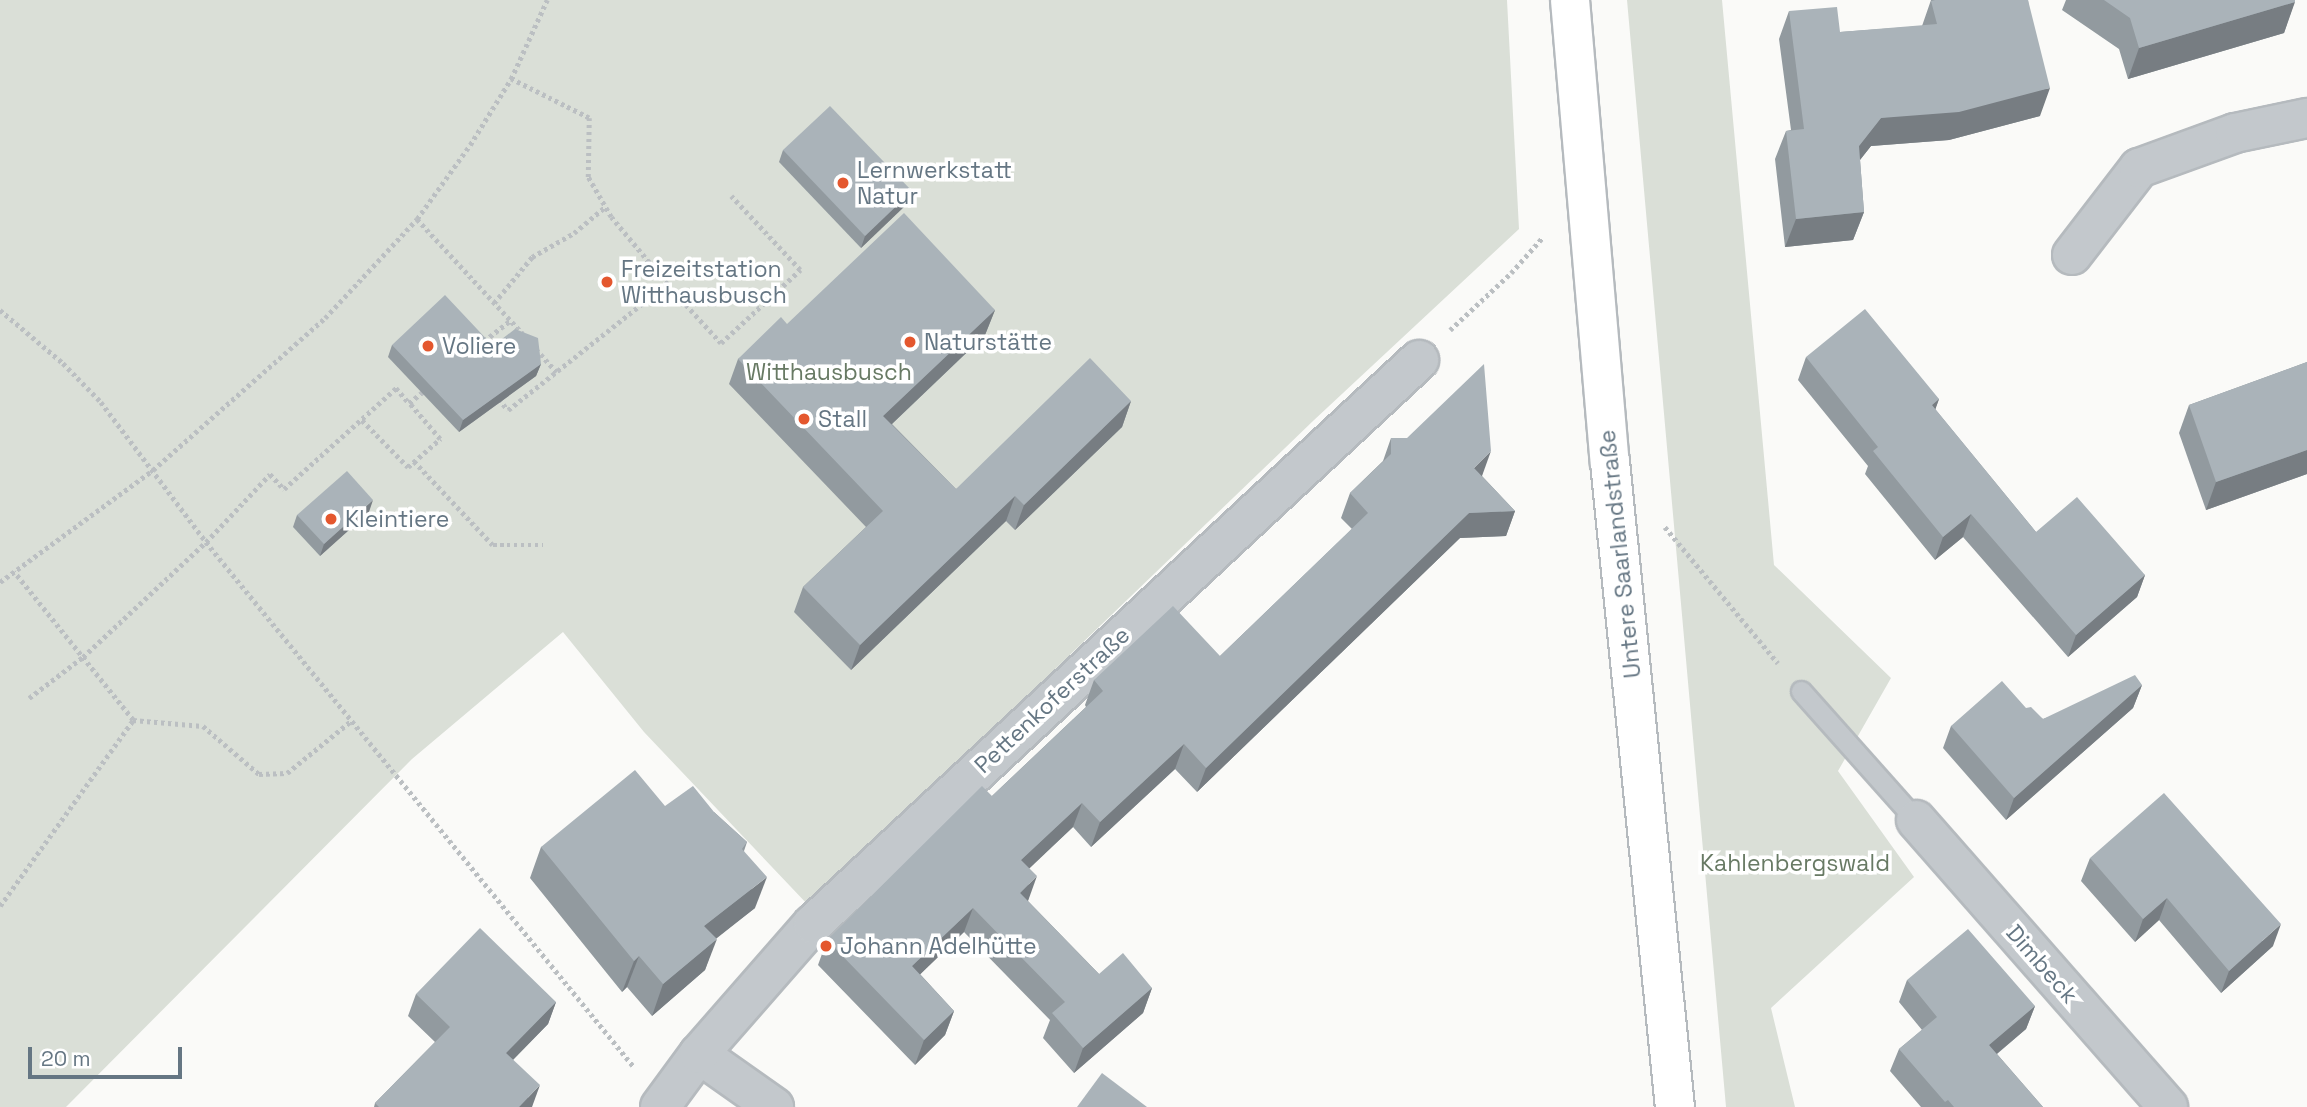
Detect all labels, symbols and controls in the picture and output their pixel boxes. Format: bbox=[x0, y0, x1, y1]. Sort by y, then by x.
place label: Lernwerkstatt Natur bbox=[857, 156, 1012, 210]
marker: Lernwerkstatt Natur bbox=[835, 175, 851, 191]
place label: Freizeitstation Witthausbusch bbox=[621, 255, 787, 309]
marker: Freizeitstation Witthausbusch bbox=[599, 274, 615, 290]
place label: Naturstätte bbox=[924, 328, 1052, 356]
place label: Voliere bbox=[442, 332, 516, 360]
marker: Naturstätte bbox=[902, 334, 918, 350]
marker: Voliere bbox=[420, 338, 436, 354]
park label: Witthausbusch bbox=[746, 358, 912, 386]
place label: Stall bbox=[818, 405, 867, 433]
marker: Stall bbox=[796, 411, 812, 427]
street label: Untere Saarlandstraße bbox=[1593, 428, 1647, 680]
place label: Kleintiere bbox=[345, 505, 449, 533]
marker: Kleintiere bbox=[323, 511, 339, 527]
street label: Pettenkoferstraße bbox=[969, 621, 1135, 779]
park label: Kahlenbergswald bbox=[1700, 849, 1890, 877]
street label: Dimbeck bbox=[2000, 919, 2084, 1009]
place label: Johann Adelhütte bbox=[840, 932, 1037, 960]
marker: Johann Adelhütte bbox=[818, 938, 834, 954]
scale bar bbox=[32, 1034, 186, 1078]
text: 20 m bbox=[41, 1045, 91, 1072]

